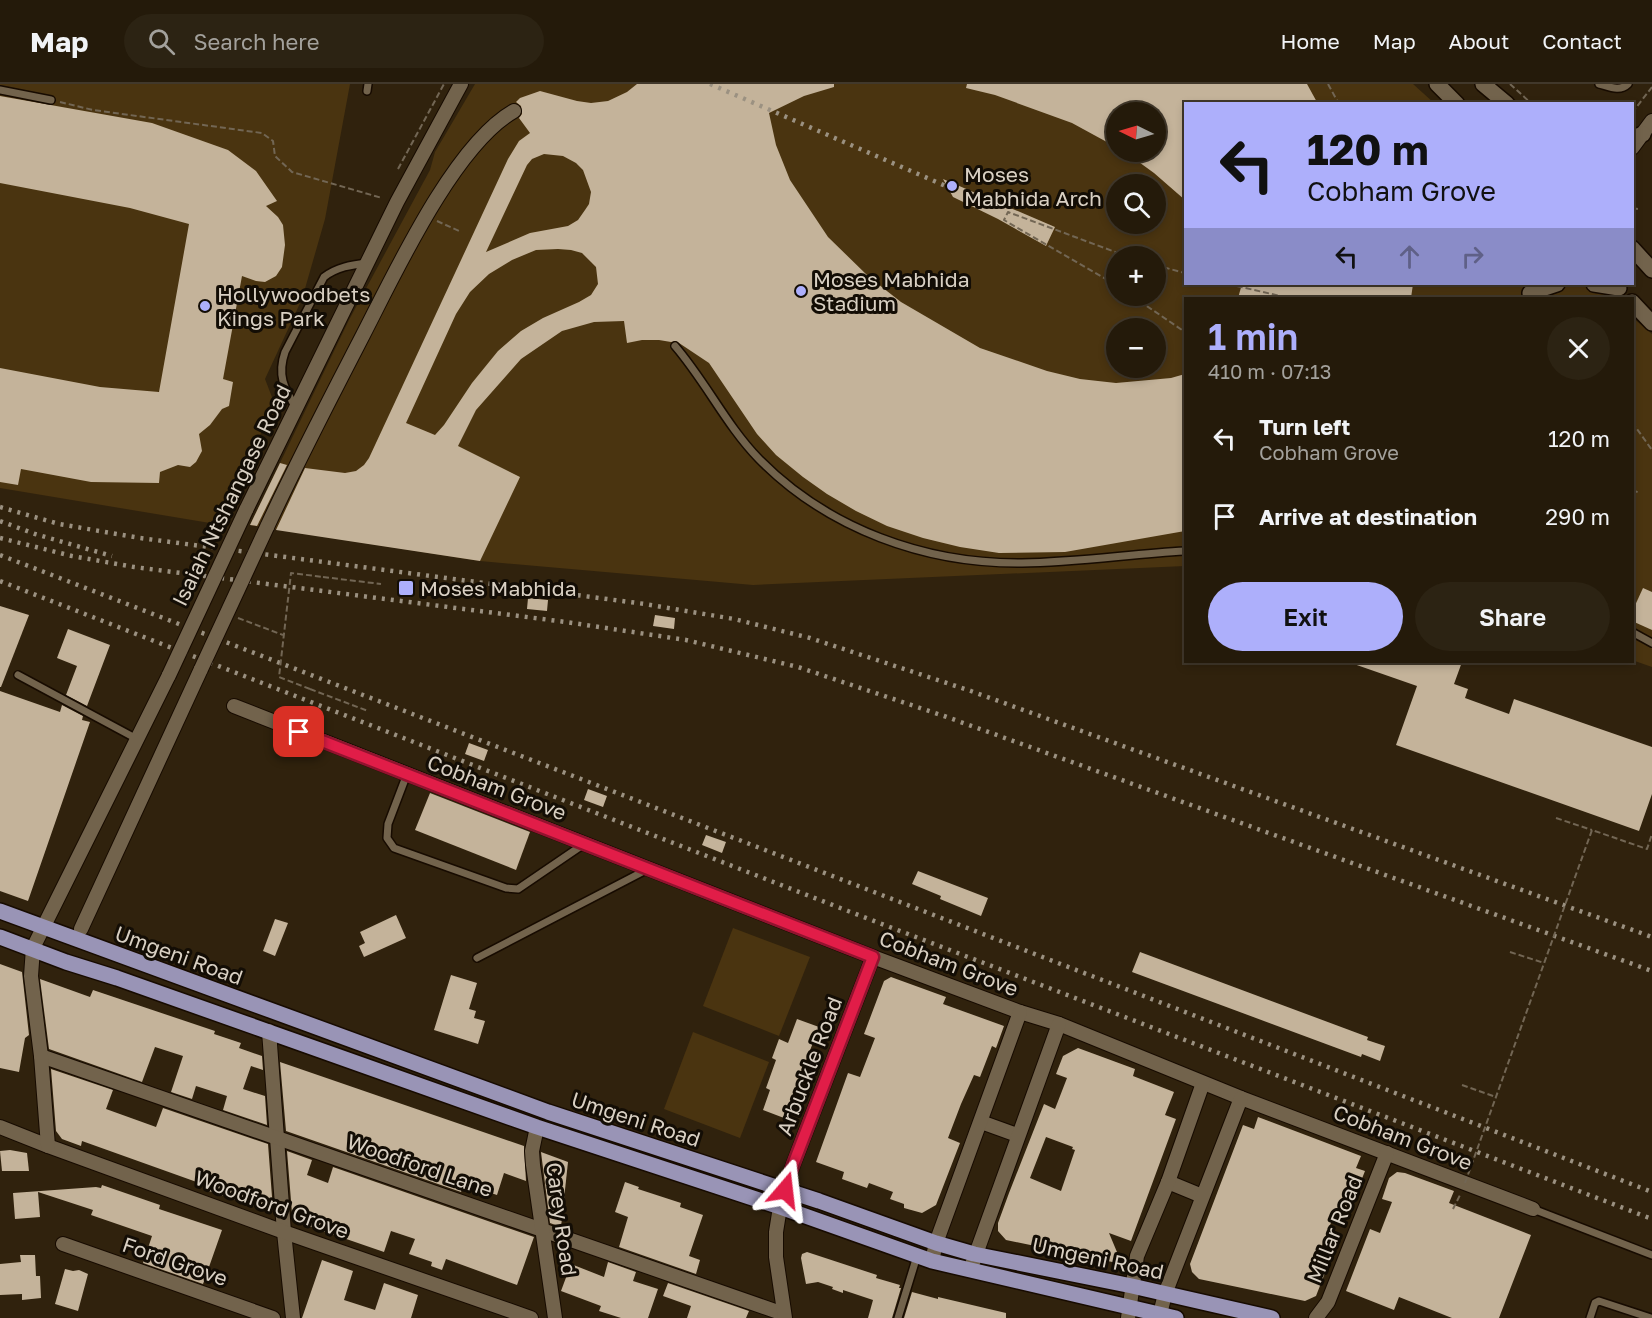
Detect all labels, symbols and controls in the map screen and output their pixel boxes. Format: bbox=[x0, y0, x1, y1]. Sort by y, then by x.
search box bbox=[124, 14, 544, 68]
text: Map bbox=[30, 25, 88, 58]
icon: search bbox=[145, 25, 178, 58]
text: Search here bbox=[193, 28, 319, 55]
text: Home bbox=[1280, 28, 1340, 54]
text: Map bbox=[1373, 28, 1416, 54]
text: About bbox=[1449, 28, 1509, 54]
text: Contact bbox=[1542, 28, 1622, 54]
north arrow bbox=[1106, 102, 1166, 162]
map controls bbox=[1106, 102, 1166, 378]
text: 120 m bbox=[1307, 124, 1429, 174]
icon: left bbox=[1208, 126, 1286, 204]
place label: Moses Mabhida Arch bbox=[964, 161, 1102, 211]
button: search bbox=[1106, 174, 1166, 234]
text: Cobham Grove bbox=[1307, 175, 1496, 207]
marker: Moses Mabhida Arch bbox=[945, 179, 959, 193]
icon: left bbox=[1330, 240, 1363, 273]
icon: ahead bbox=[1393, 240, 1426, 273]
icon: right bbox=[1456, 240, 1489, 273]
button: + bbox=[1106, 246, 1166, 306]
place label: Moses Mabhida Stadium bbox=[813, 266, 970, 316]
place label: Hollywoodbets Kings Park bbox=[217, 281, 370, 331]
marker: Moses Mabhida Stadium bbox=[794, 284, 808, 298]
marker: Hollywoodbets Kings Park bbox=[198, 299, 212, 313]
text: 1 min bbox=[1208, 315, 1298, 358]
button: close bbox=[1547, 317, 1610, 380]
button: − bbox=[1106, 318, 1166, 378]
text: 410 m · 07:13 bbox=[1208, 359, 1331, 383]
street label: Isaiah Ntshangase Road bbox=[166, 380, 296, 610]
text: Turn left bbox=[1259, 413, 1350, 440]
icon: left bbox=[1208, 422, 1241, 455]
text: 120 m bbox=[1548, 425, 1610, 452]
text: Cobham Grove bbox=[1259, 440, 1399, 464]
icon: arrive bbox=[1208, 500, 1241, 533]
text: Arrive at destination bbox=[1259, 503, 1477, 530]
text: 290 m bbox=[1545, 503, 1610, 530]
place label: Moses Mabhida bbox=[420, 575, 577, 601]
marker: Moses Mabhida bbox=[397, 579, 415, 597]
button: Exit bbox=[1208, 582, 1403, 651]
button: Share bbox=[1415, 582, 1610, 651]
pin bbox=[273, 706, 324, 757]
icon: arrive bbox=[282, 715, 315, 748]
street label: Cobham Grove bbox=[424, 749, 570, 825]
street label: Umgeni Road bbox=[111, 920, 247, 990]
street label: Cobham Grove bbox=[876, 925, 1022, 1001]
street label: Arbuckle Road bbox=[771, 993, 847, 1139]
street label: Umgeni Road bbox=[568, 1086, 704, 1152]
street label: Cobham Grove bbox=[1330, 1099, 1476, 1175]
street label: Woodford Lane bbox=[344, 1128, 496, 1202]
position arrow bbox=[753, 1158, 817, 1222]
street label: Carey Road bbox=[541, 1161, 583, 1277]
street label: Woodford Grove bbox=[191, 1164, 353, 1244]
street label: Millar Road bbox=[1301, 1171, 1367, 1287]
street label: Ford Grove bbox=[119, 1231, 231, 1291]
street label: Umgeni Road bbox=[1030, 1231, 1166, 1285]

